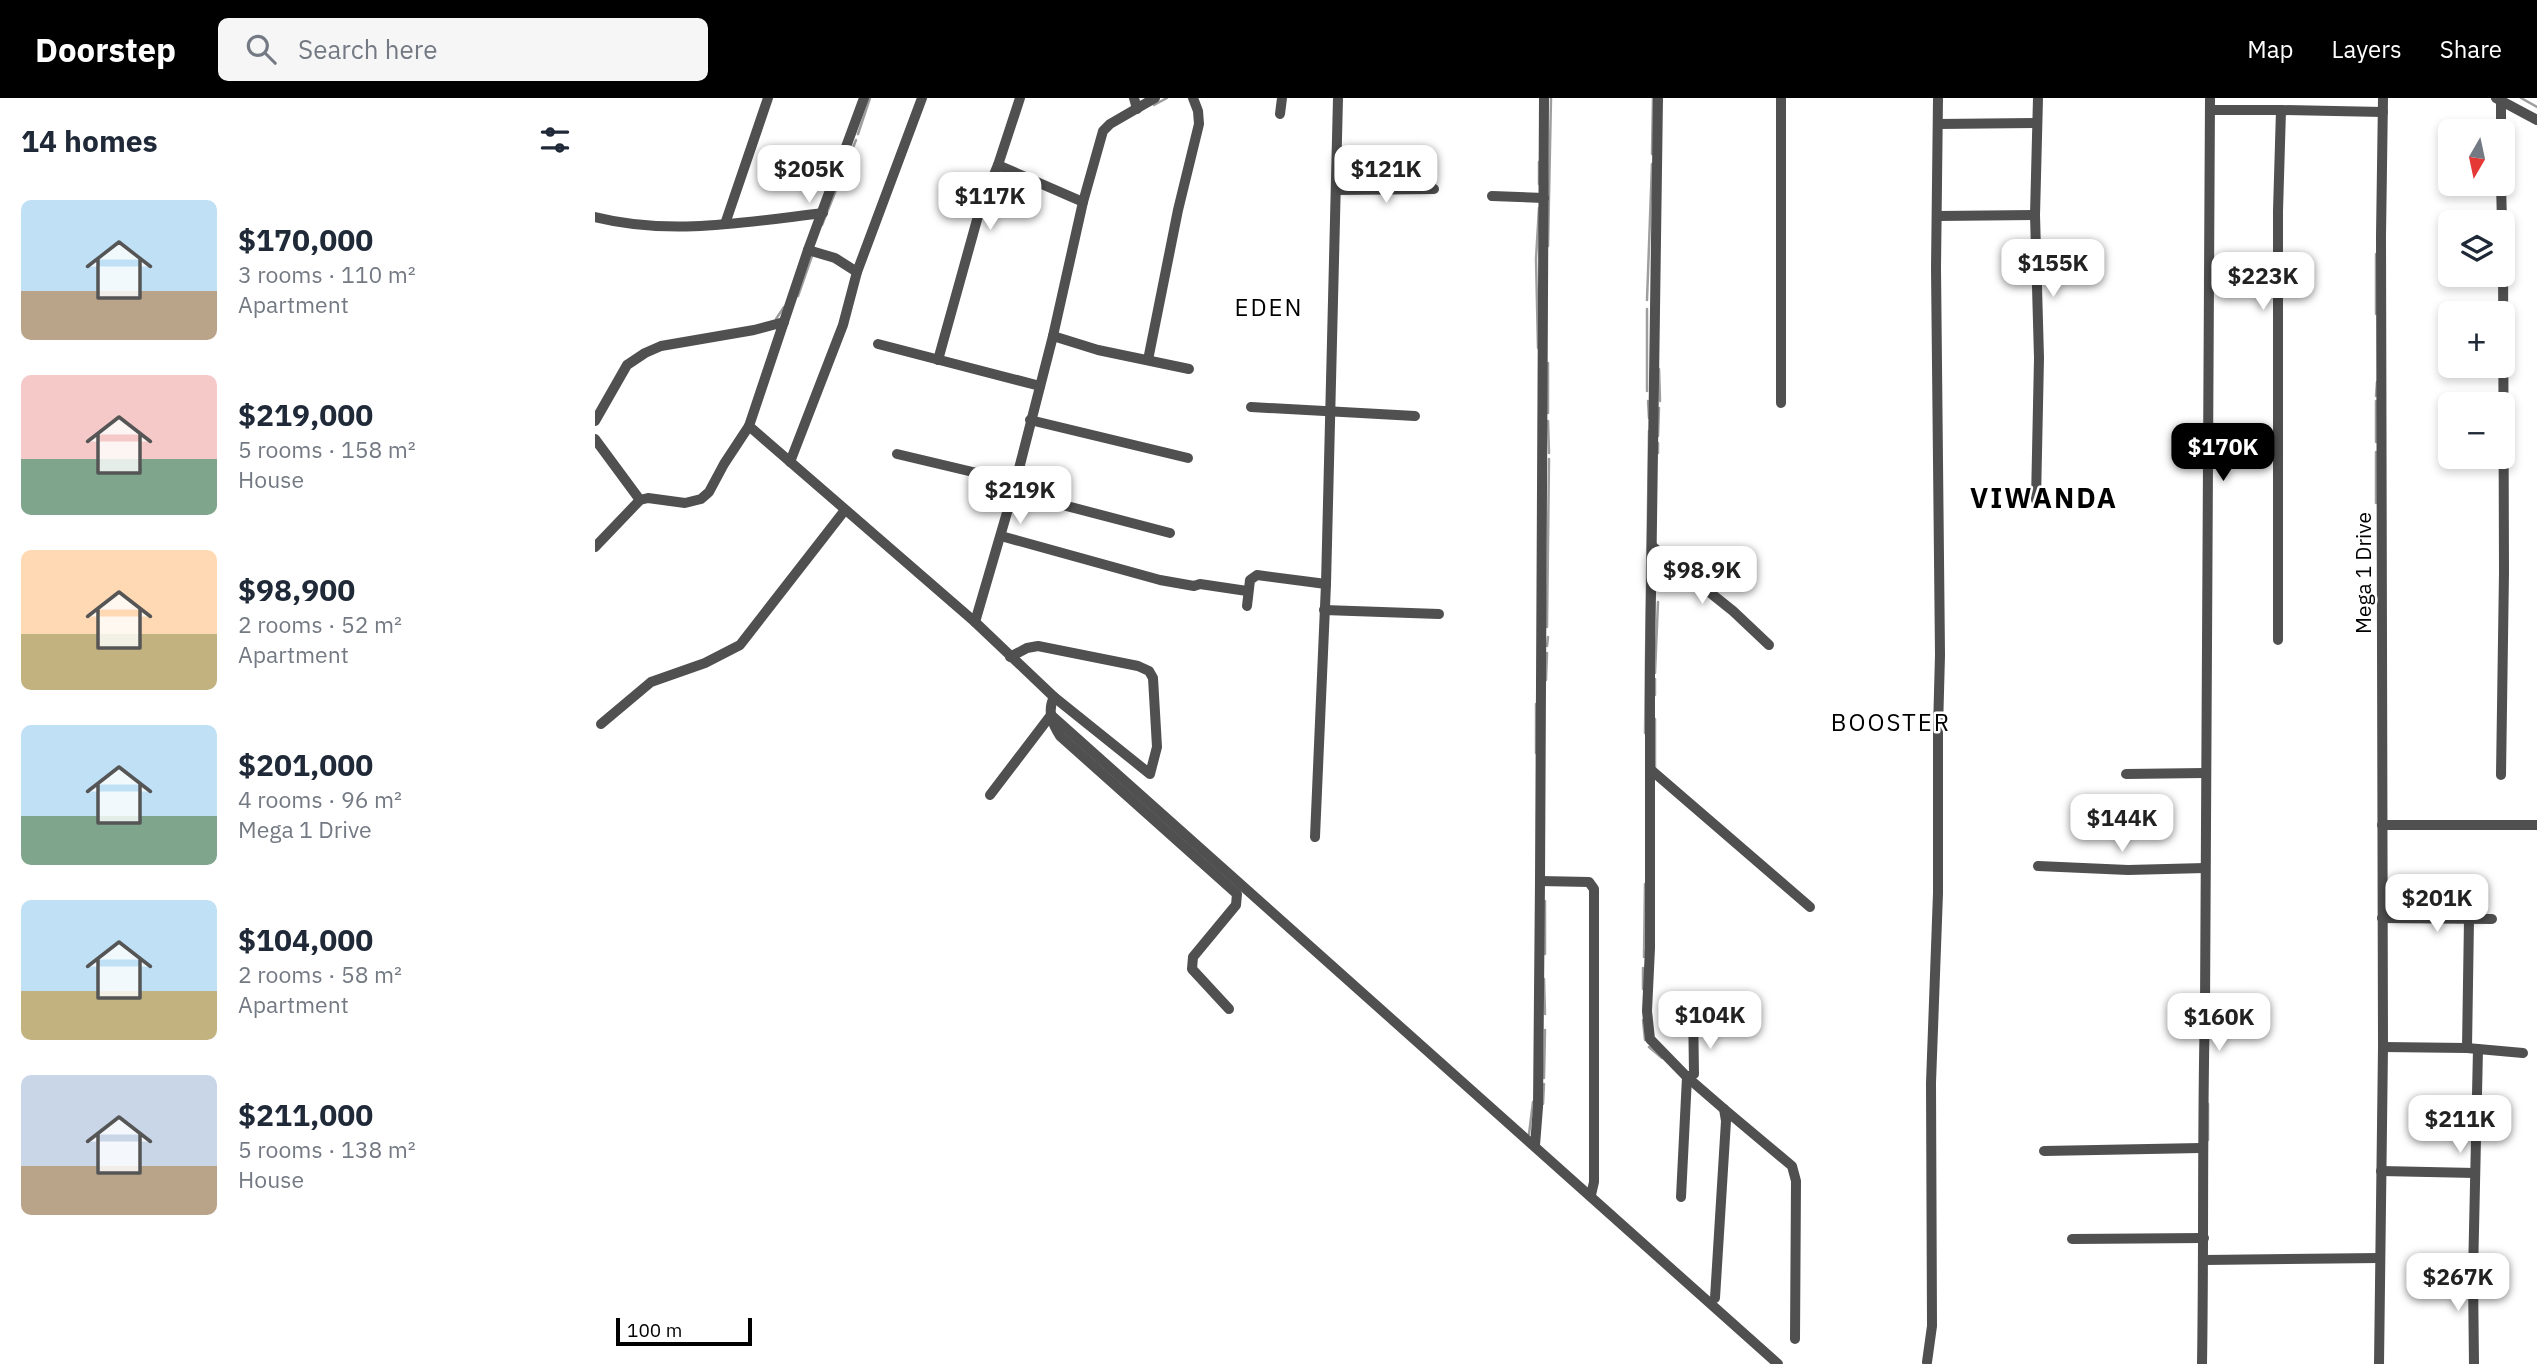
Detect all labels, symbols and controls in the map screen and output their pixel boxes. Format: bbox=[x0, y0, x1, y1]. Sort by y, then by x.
search box bbox=[218, 18, 708, 81]
text: Doorstep bbox=[35, 28, 176, 71]
icon: search bbox=[242, 30, 280, 68]
text: Search here bbox=[298, 32, 437, 66]
text: Map bbox=[2247, 33, 2294, 65]
text: Layers bbox=[2332, 33, 2402, 65]
text: Share bbox=[2440, 33, 2502, 65]
north arrow bbox=[2438, 119, 2515, 196]
map controls bbox=[2438, 119, 2515, 469]
text: 14 homes bbox=[21, 121, 158, 160]
icon: filters bbox=[536, 121, 574, 159]
pin: $205K bbox=[760, 146, 858, 205]
pin: $121K bbox=[1337, 146, 1435, 205]
text: $205K bbox=[773, 153, 845, 183]
text: $121K bbox=[1350, 153, 1422, 183]
pin: $117K bbox=[941, 172, 1039, 232]
text: $117K bbox=[954, 180, 1026, 210]
button: layers bbox=[2438, 210, 2515, 287]
text: $170,000 bbox=[238, 220, 373, 259]
icon: home bbox=[77, 228, 161, 312]
pin: $155K bbox=[2004, 240, 2102, 299]
text: $155K bbox=[2017, 247, 2089, 277]
pin: $223K bbox=[2214, 252, 2312, 312]
text: 3 rooms · 110 m² bbox=[238, 259, 416, 289]
text: $223K bbox=[2227, 260, 2299, 290]
text: Apartment bbox=[238, 289, 349, 319]
district label: EDEN bbox=[1234, 291, 1304, 323]
button: + bbox=[2438, 301, 2515, 378]
button: − bbox=[2438, 392, 2515, 469]
text: $219,000 bbox=[238, 395, 373, 434]
icon: home bbox=[77, 403, 161, 487]
pin: $170K bbox=[2174, 424, 2272, 483]
text: $170K bbox=[2187, 431, 2259, 461]
text: 5 rooms · 158 m² bbox=[238, 434, 416, 464]
text: House bbox=[238, 464, 304, 494]
pin: $219K bbox=[971, 466, 1069, 526]
text: $219K bbox=[984, 474, 1056, 504]
district label: VIWANDA bbox=[1970, 479, 2118, 516]
street label: Mega 1 Drive bbox=[2349, 512, 2377, 634]
pin: $98.9K bbox=[1645, 546, 1759, 606]
text: $98.9K bbox=[1663, 554, 1741, 584]
text: $98,900 bbox=[238, 570, 355, 609]
icon: home bbox=[77, 578, 161, 662]
text: 2 rooms · 52 m² bbox=[238, 609, 402, 639]
text: Apartment bbox=[238, 639, 349, 669]
district label: BOOSTER bbox=[1831, 706, 1951, 738]
text: $201,000 bbox=[238, 745, 373, 784]
icon: home bbox=[77, 753, 161, 837]
text: 4 rooms · 96 m² bbox=[238, 784, 402, 814]
pin: $144K bbox=[2073, 794, 2171, 854]
text: $144K bbox=[2086, 802, 2158, 832]
text: Mega 1 Drive bbox=[238, 814, 372, 844]
pin: $201K bbox=[2388, 874, 2486, 934]
text: $201K bbox=[2401, 882, 2473, 912]
text: $104,000 bbox=[238, 920, 373, 959]
icon: home bbox=[77, 928, 161, 1012]
text: 2 rooms · 58 m² bbox=[238, 959, 402, 989]
text: Apartment bbox=[238, 989, 349, 1019]
pin: $104K bbox=[1661, 992, 1759, 1051]
pin: $160K bbox=[2170, 993, 2268, 1053]
text: $104K bbox=[1674, 999, 1746, 1029]
text: $160K bbox=[2183, 1001, 2255, 1031]
text: $211,000 bbox=[238, 1095, 373, 1134]
pin: $211K bbox=[2411, 1096, 2509, 1155]
icon: home bbox=[77, 1103, 161, 1187]
text: $211K bbox=[2424, 1103, 2496, 1133]
text: 5 rooms · 138 m² bbox=[238, 1134, 416, 1164]
text: House bbox=[238, 1164, 304, 1194]
pin: $267K bbox=[2409, 1254, 2507, 1313]
text: $267K bbox=[2422, 1261, 2494, 1291]
scale bar bbox=[616, 1315, 753, 1347]
text: 100 m bbox=[627, 1318, 682, 1342]

